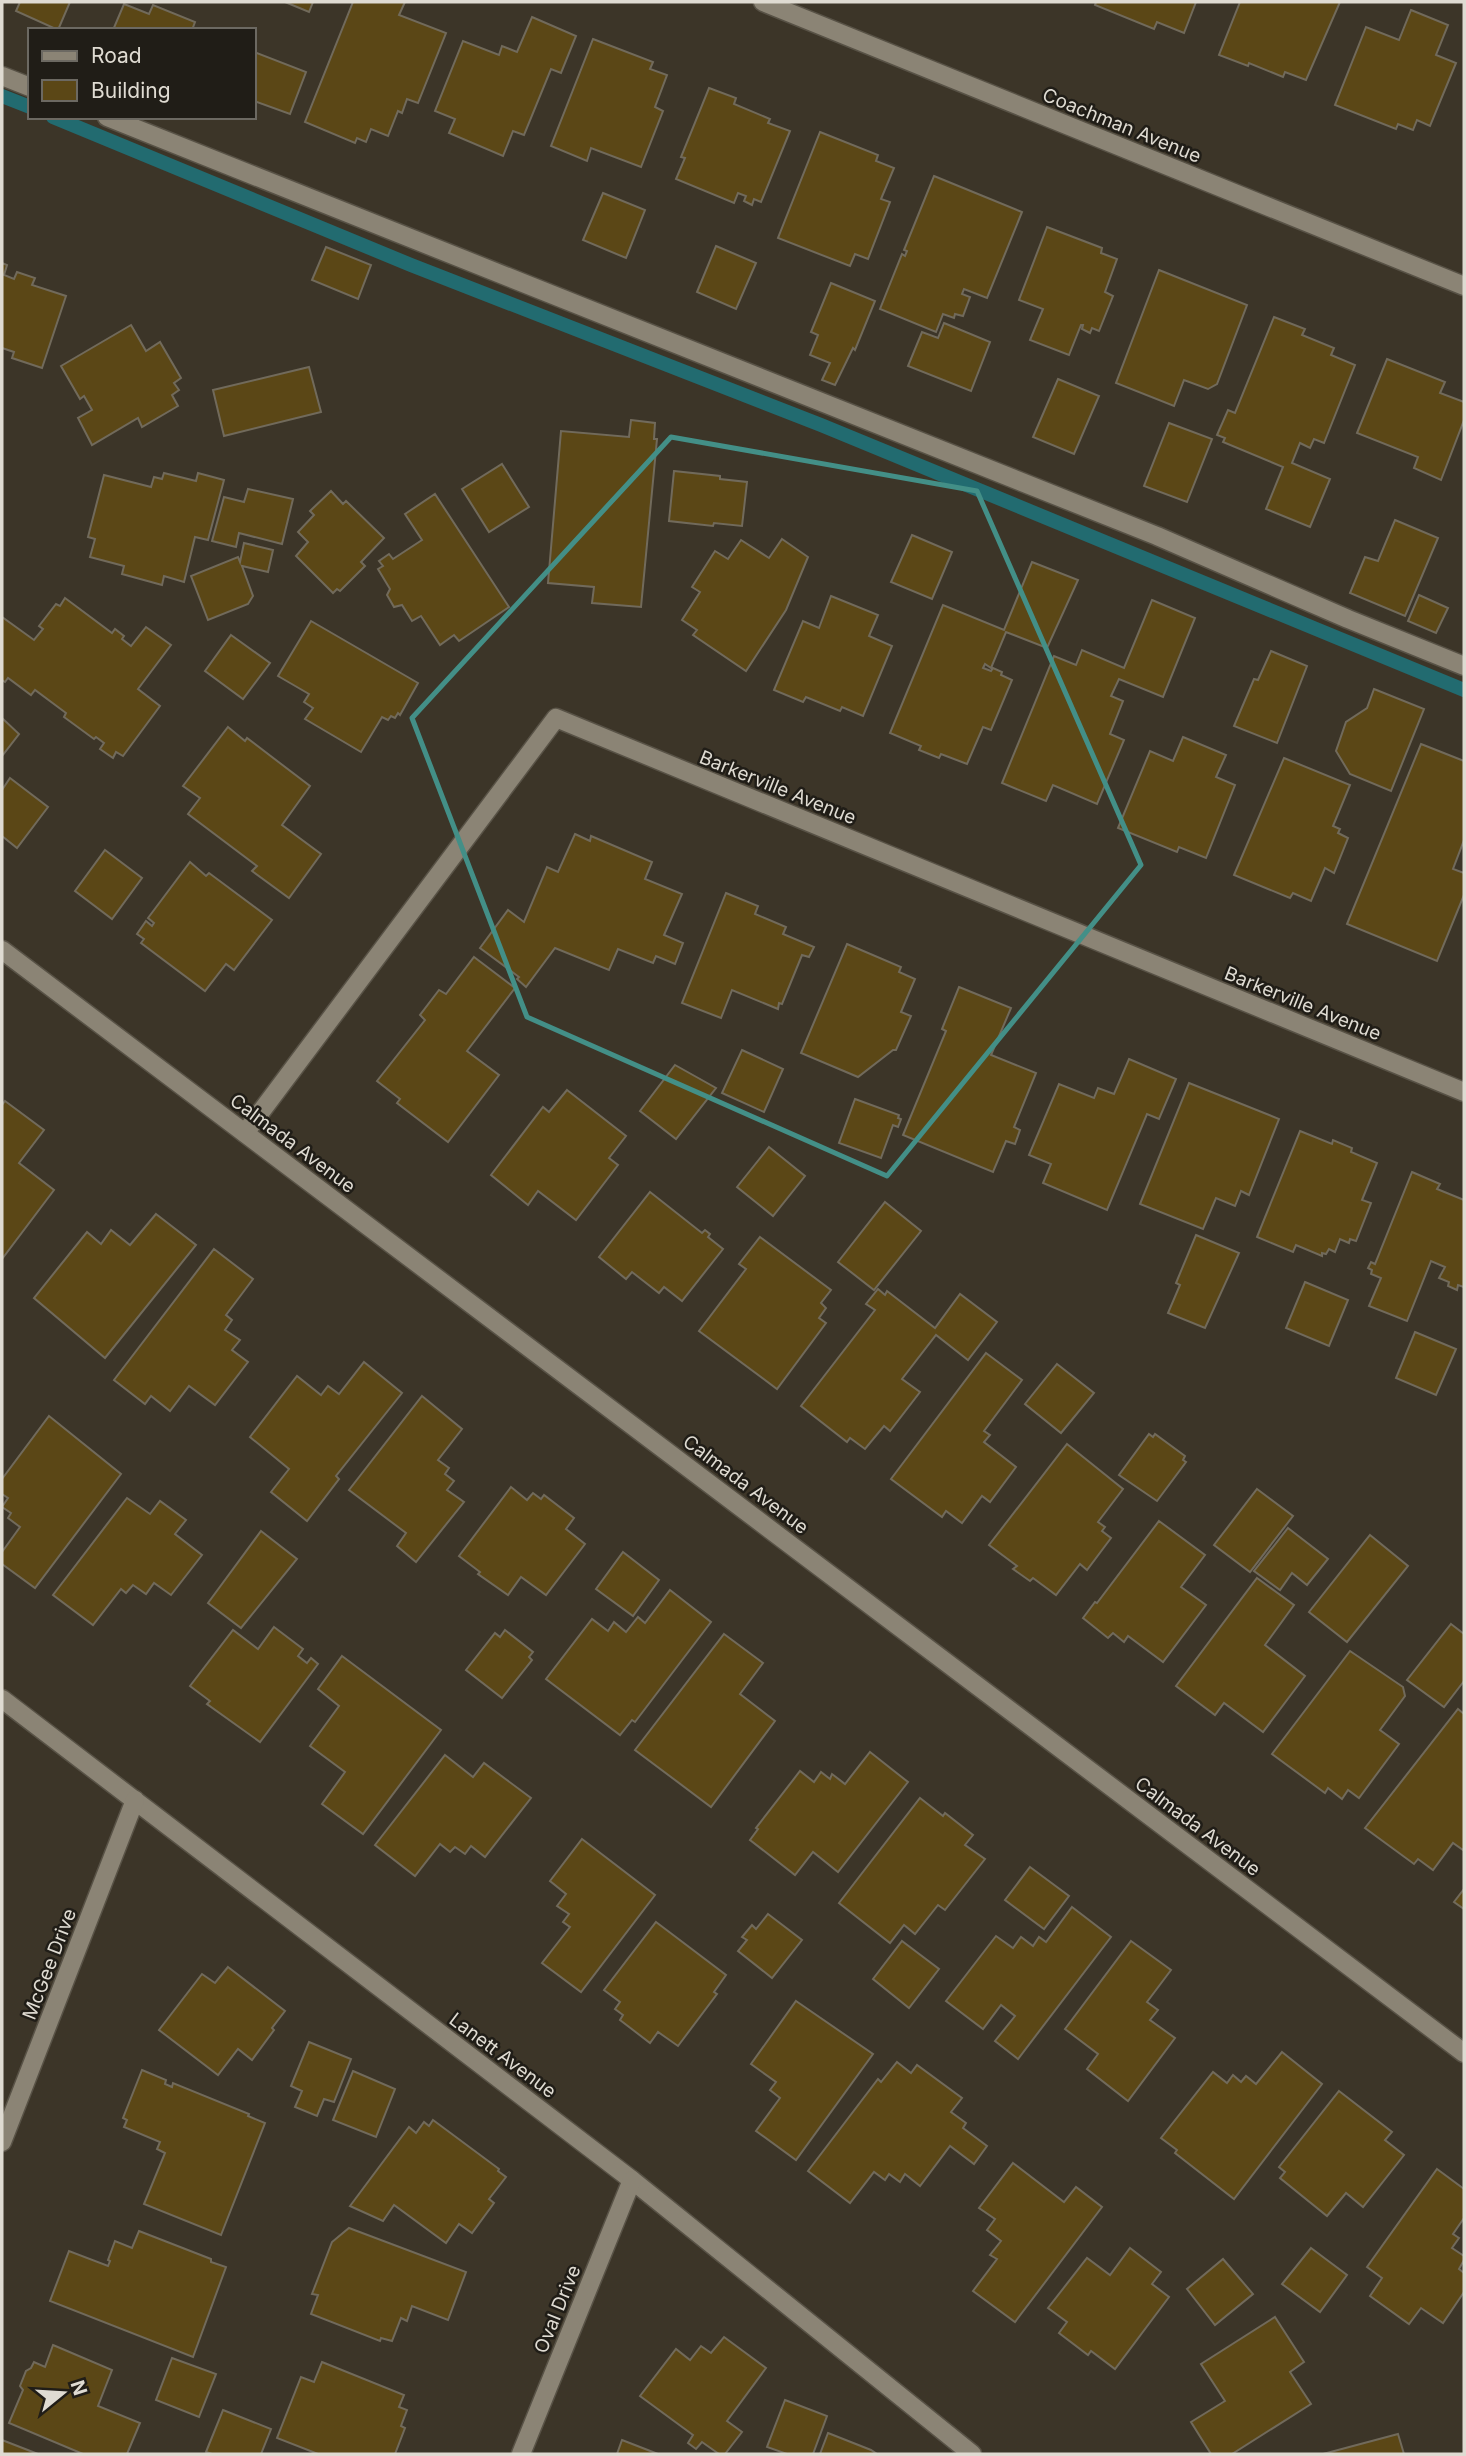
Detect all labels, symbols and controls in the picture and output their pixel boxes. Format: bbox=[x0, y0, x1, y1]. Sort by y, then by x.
legend bbox=[28, 28, 256, 119]
text: Road bbox=[91, 43, 142, 68]
text: Building bbox=[91, 78, 171, 103]
street label: Coachman Avenue bbox=[1039, 83, 1204, 168]
street label: Barkerville Avenue bbox=[696, 746, 859, 829]
street label: Barkerville Avenue bbox=[1221, 962, 1384, 1045]
street label: Calmada Avenue bbox=[226, 1089, 360, 1198]
street label: Calmada Avenue bbox=[679, 1430, 813, 1539]
street label: Calmada Avenue bbox=[1131, 1772, 1265, 1881]
street label: McGee Drive bbox=[18, 1906, 81, 2023]
street label: Lanett Avenue bbox=[445, 2008, 561, 2103]
street label: Oval Drive bbox=[529, 2262, 586, 2357]
north arrow bbox=[28, 2358, 98, 2428]
text: N bbox=[66, 2377, 92, 2398]

